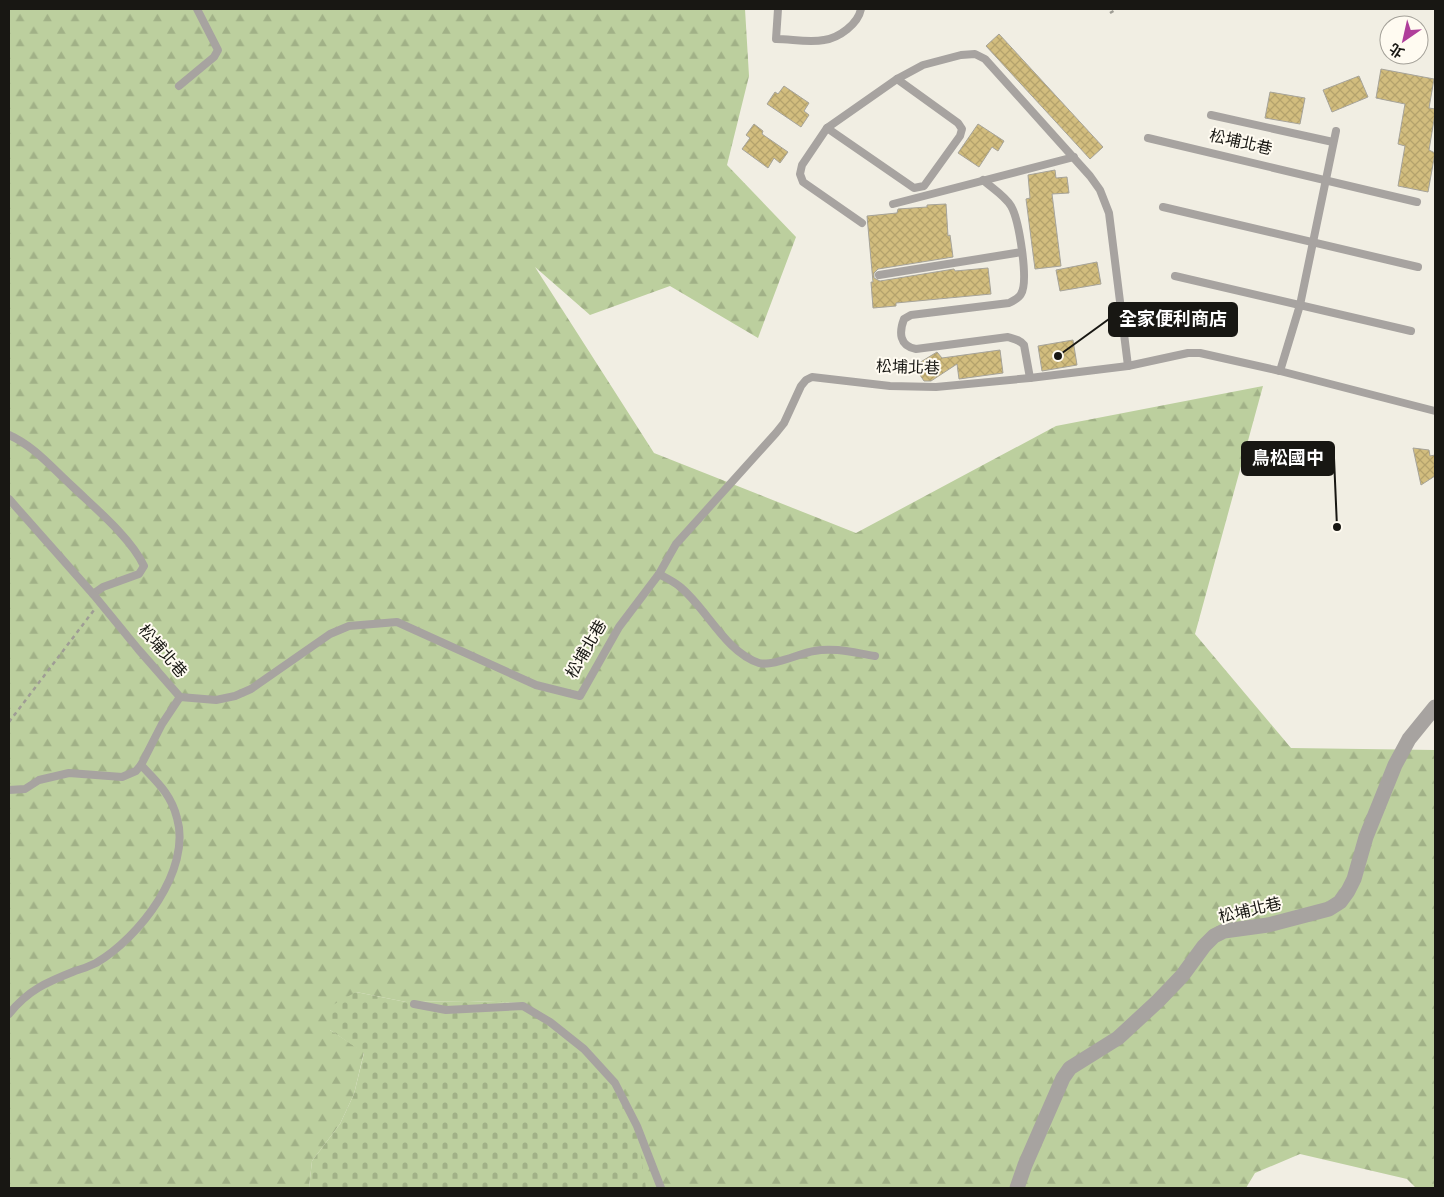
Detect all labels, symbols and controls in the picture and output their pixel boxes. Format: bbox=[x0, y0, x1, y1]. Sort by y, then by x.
north arrow bbox=[1379, 15, 1429, 65]
text: 北 bbox=[1386, 40, 1407, 61]
street label: 松埔北巷 bbox=[1208, 126, 1274, 158]
callout: 全家便利商店 bbox=[1109, 303, 1237, 336]
text: 全家便利商店 bbox=[1119, 308, 1227, 329]
street label: 松埔北巷 bbox=[876, 356, 940, 378]
callout: 鳥松國中 bbox=[1242, 442, 1334, 475]
text: 鳥松國中 bbox=[1252, 447, 1324, 468]
street label: 松埔北巷 bbox=[562, 617, 610, 681]
street label: 松埔北巷 bbox=[135, 621, 191, 681]
street label: 松埔北巷 bbox=[1217, 894, 1283, 926]

